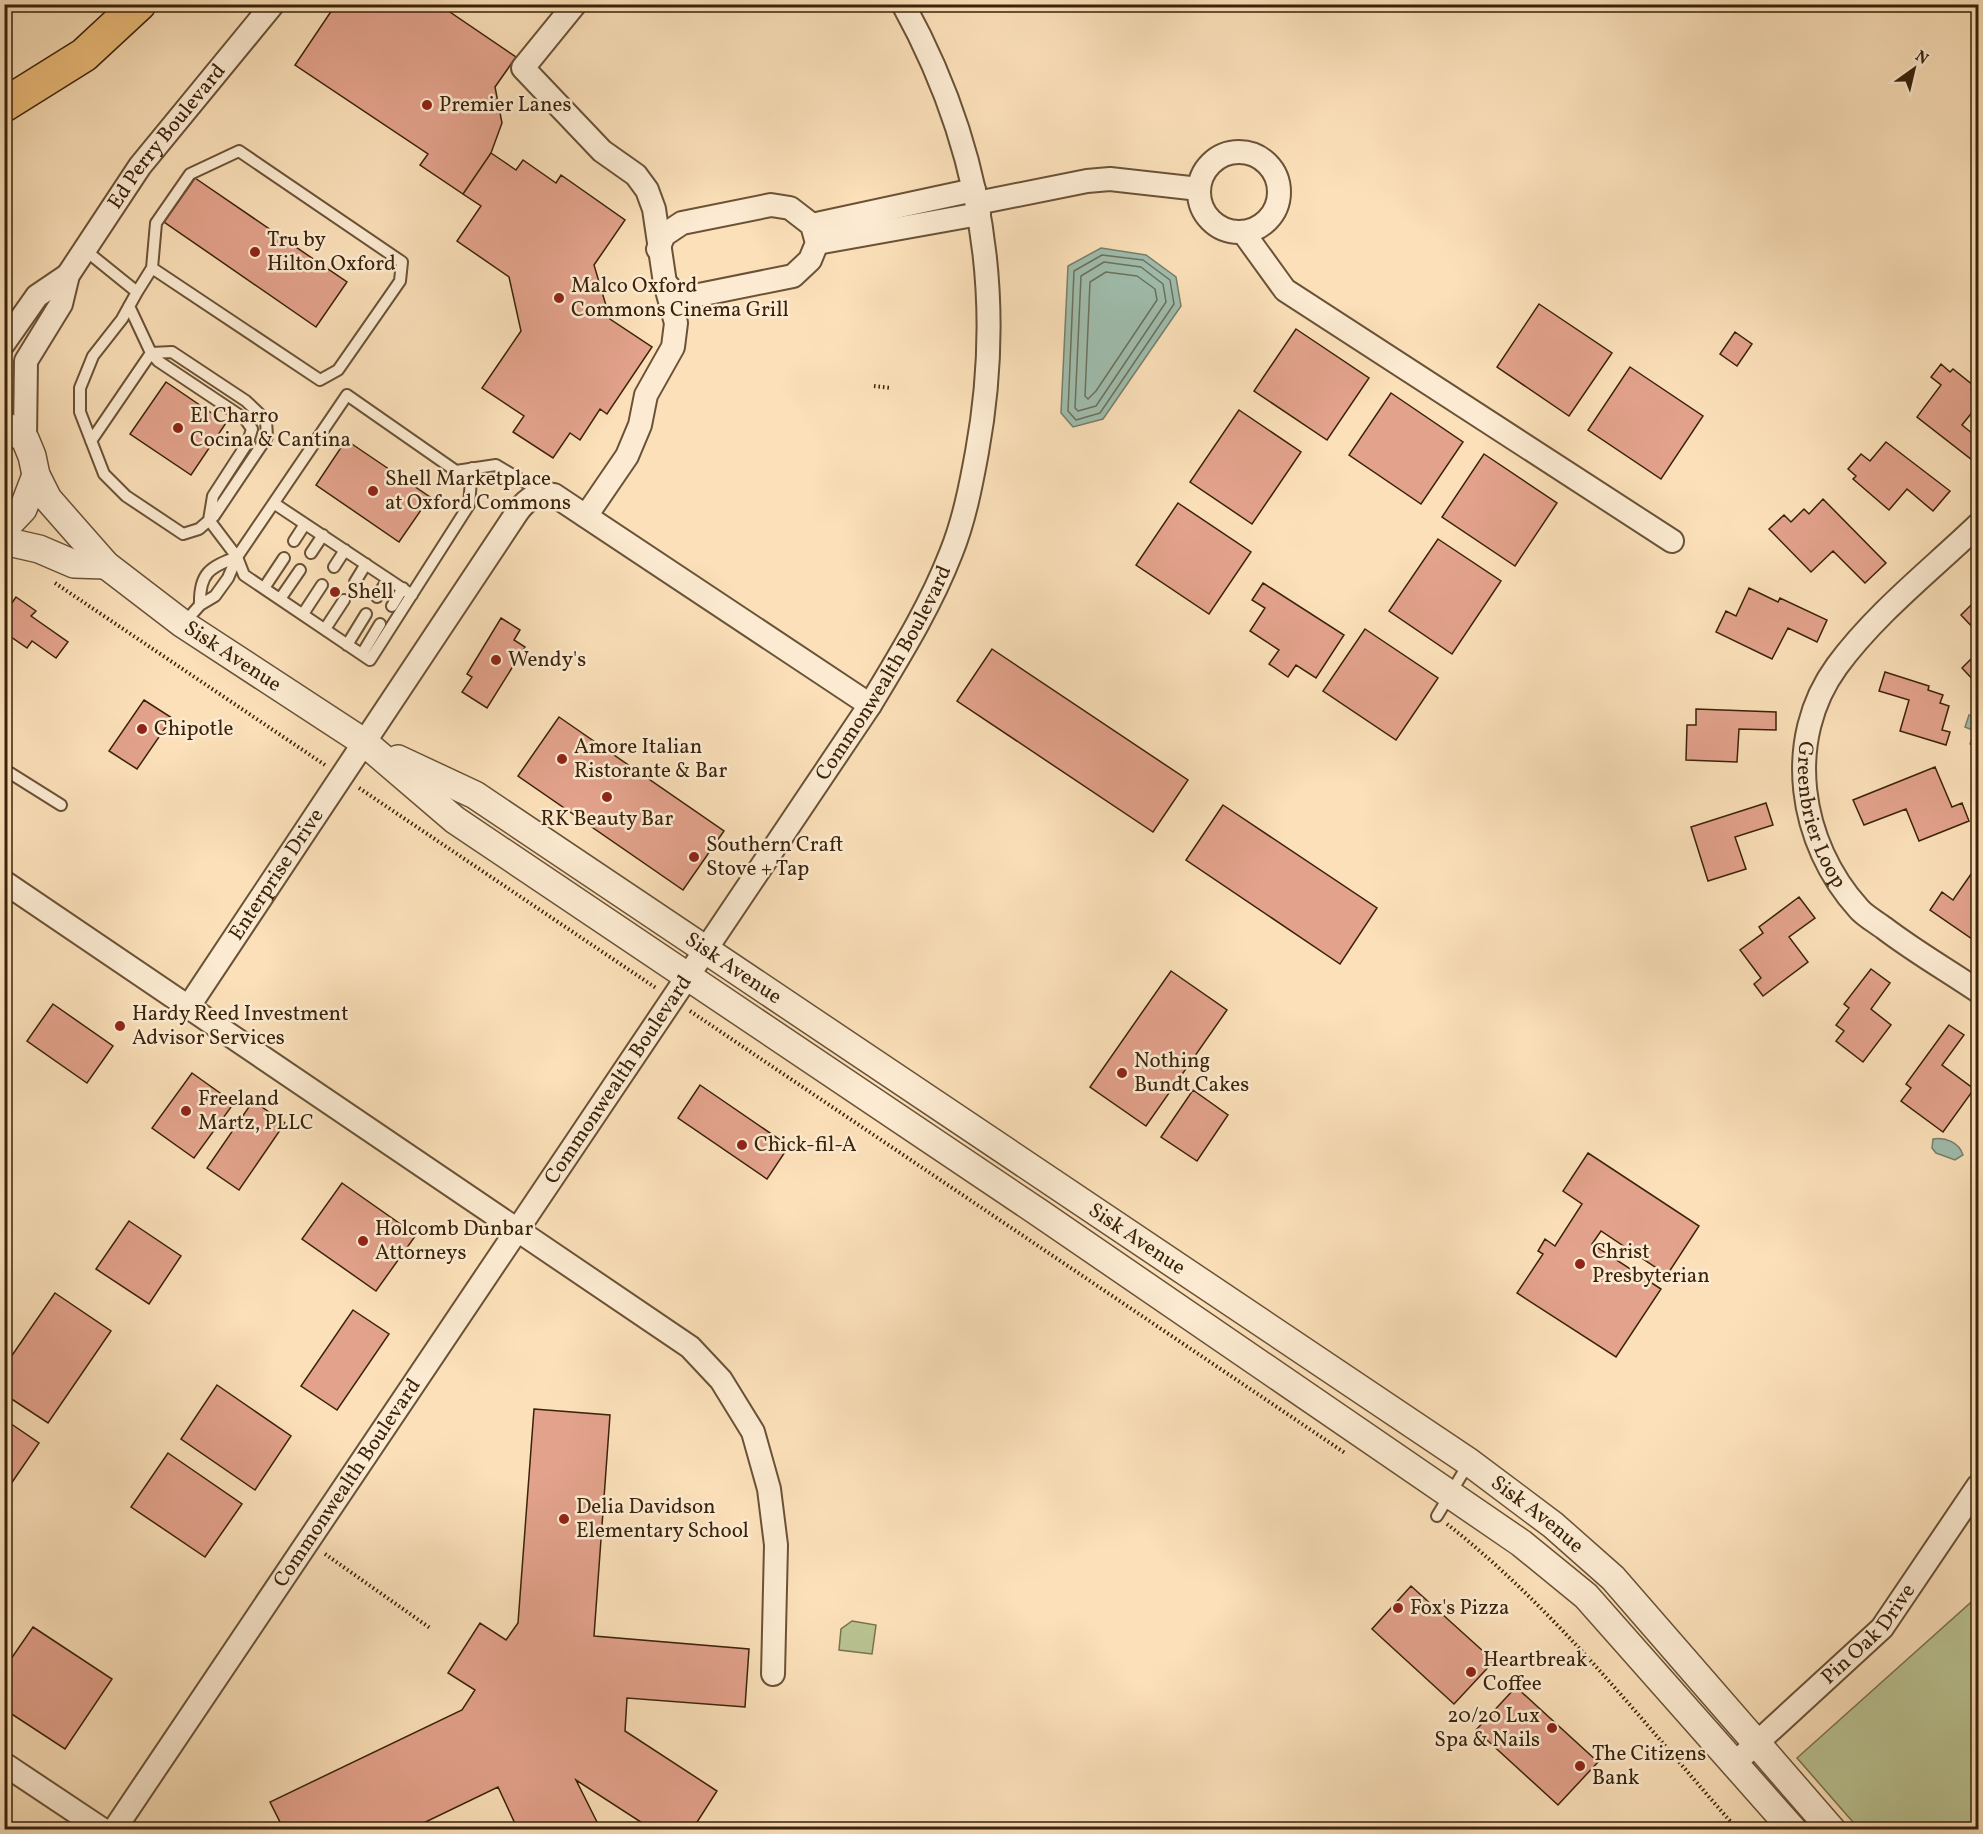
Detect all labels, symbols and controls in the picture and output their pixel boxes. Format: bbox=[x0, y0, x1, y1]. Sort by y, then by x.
north arrow bbox=[1884, 39, 1944, 99]
text: N bbox=[1910, 46, 1933, 71]
street label: Ed Perry Boulevard bbox=[101, 58, 233, 215]
place label: Premier Lanes bbox=[439, 91, 572, 120]
marker: Premier Lanes bbox=[420, 98, 434, 112]
place label: Tru by Hilton Oxford bbox=[267, 226, 396, 279]
marker: Tru by Hilton Oxford bbox=[248, 245, 262, 259]
place label: Malco Oxford Commons Cinema Grill bbox=[571, 272, 789, 325]
marker: Malco Oxford Commons Cinema Grill bbox=[552, 291, 566, 305]
place label: El Charro Cocina & Cantina bbox=[190, 402, 351, 455]
marker: El Charro Cocina & Cantina bbox=[171, 421, 185, 435]
place label: Shell Marketplace at Oxford Commons bbox=[385, 465, 571, 518]
marker: Shell Marketplace at Oxford Commons bbox=[366, 484, 380, 498]
street label: Commonwealth Boulevard bbox=[809, 561, 959, 787]
place label: Shell bbox=[347, 578, 394, 607]
marker: Shell bbox=[328, 585, 342, 599]
street label: Sisk Avenue bbox=[178, 614, 287, 699]
place label: Wendy's bbox=[508, 646, 586, 675]
marker: Wendy's bbox=[489, 653, 503, 667]
place label: Chipotle bbox=[154, 715, 233, 744]
marker: Chipotle bbox=[135, 722, 149, 736]
place label: Amore Italian Ristorante & Bar bbox=[574, 733, 727, 786]
street label: Greenbrier Loop bbox=[1790, 740, 1853, 894]
marker: Amore Italian Ristorante & Bar bbox=[555, 752, 569, 766]
marker: RK Beauty Bar bbox=[600, 790, 614, 804]
street label: Enterprise Drive bbox=[222, 803, 331, 946]
place label: RK Beauty Bar bbox=[541, 805, 674, 834]
place label: Southern Craft Stove + Tap bbox=[706, 831, 843, 884]
marker: Southern Craft Stove + Tap bbox=[687, 850, 701, 864]
street label: Sisk Avenue bbox=[679, 925, 788, 1011]
street label: Commonwealth Boulevard bbox=[538, 969, 699, 1190]
place label: Hardy Reed Investment Advisor Services bbox=[132, 1000, 349, 1053]
marker: Hardy Reed Investment Advisor Services bbox=[113, 1019, 127, 1033]
place label: Nothing Bundt Cakes bbox=[1134, 1047, 1249, 1100]
marker: Nothing Bundt Cakes bbox=[1115, 1066, 1129, 1080]
place label: Freeland Martz, PLLC bbox=[198, 1085, 314, 1138]
marker: Freeland Martz, PLLC bbox=[179, 1104, 193, 1118]
place label: Chick-fil-A bbox=[754, 1131, 857, 1160]
marker: Chick-fil-A bbox=[735, 1138, 749, 1152]
street label: Sisk Avenue bbox=[1083, 1196, 1191, 1282]
place label: Holcomb Dunbar Attorneys bbox=[375, 1215, 534, 1268]
marker: Holcomb Dunbar Attorneys bbox=[356, 1234, 370, 1248]
place label: Christ Presbyterian bbox=[1592, 1238, 1710, 1291]
marker: Christ Presbyterian bbox=[1573, 1257, 1587, 1271]
street label: Commonwealth Boulevard bbox=[266, 1373, 428, 1593]
street label: Sisk Avenue bbox=[1485, 1469, 1590, 1560]
place label: Delia Davidson Elementary School bbox=[576, 1493, 749, 1546]
marker: Delia Davidson Elementary School bbox=[557, 1512, 571, 1526]
street label: Pin Oak Drive bbox=[1815, 1578, 1922, 1691]
place label: Fox's Pizza bbox=[1410, 1594, 1510, 1623]
marker: Fox's Pizza bbox=[1391, 1601, 1405, 1615]
place label: Heartbreak Coffee bbox=[1483, 1646, 1588, 1699]
marker: Heartbreak Coffee bbox=[1464, 1665, 1478, 1679]
place label: 20/20 Lux Spa & Nails bbox=[1434, 1702, 1540, 1755]
marker: 20/20 Lux Spa & Nails bbox=[1545, 1721, 1559, 1735]
place label: The Citizens Bank bbox=[1592, 1740, 1706, 1793]
marker: The Citizens Bank bbox=[1573, 1759, 1587, 1773]

